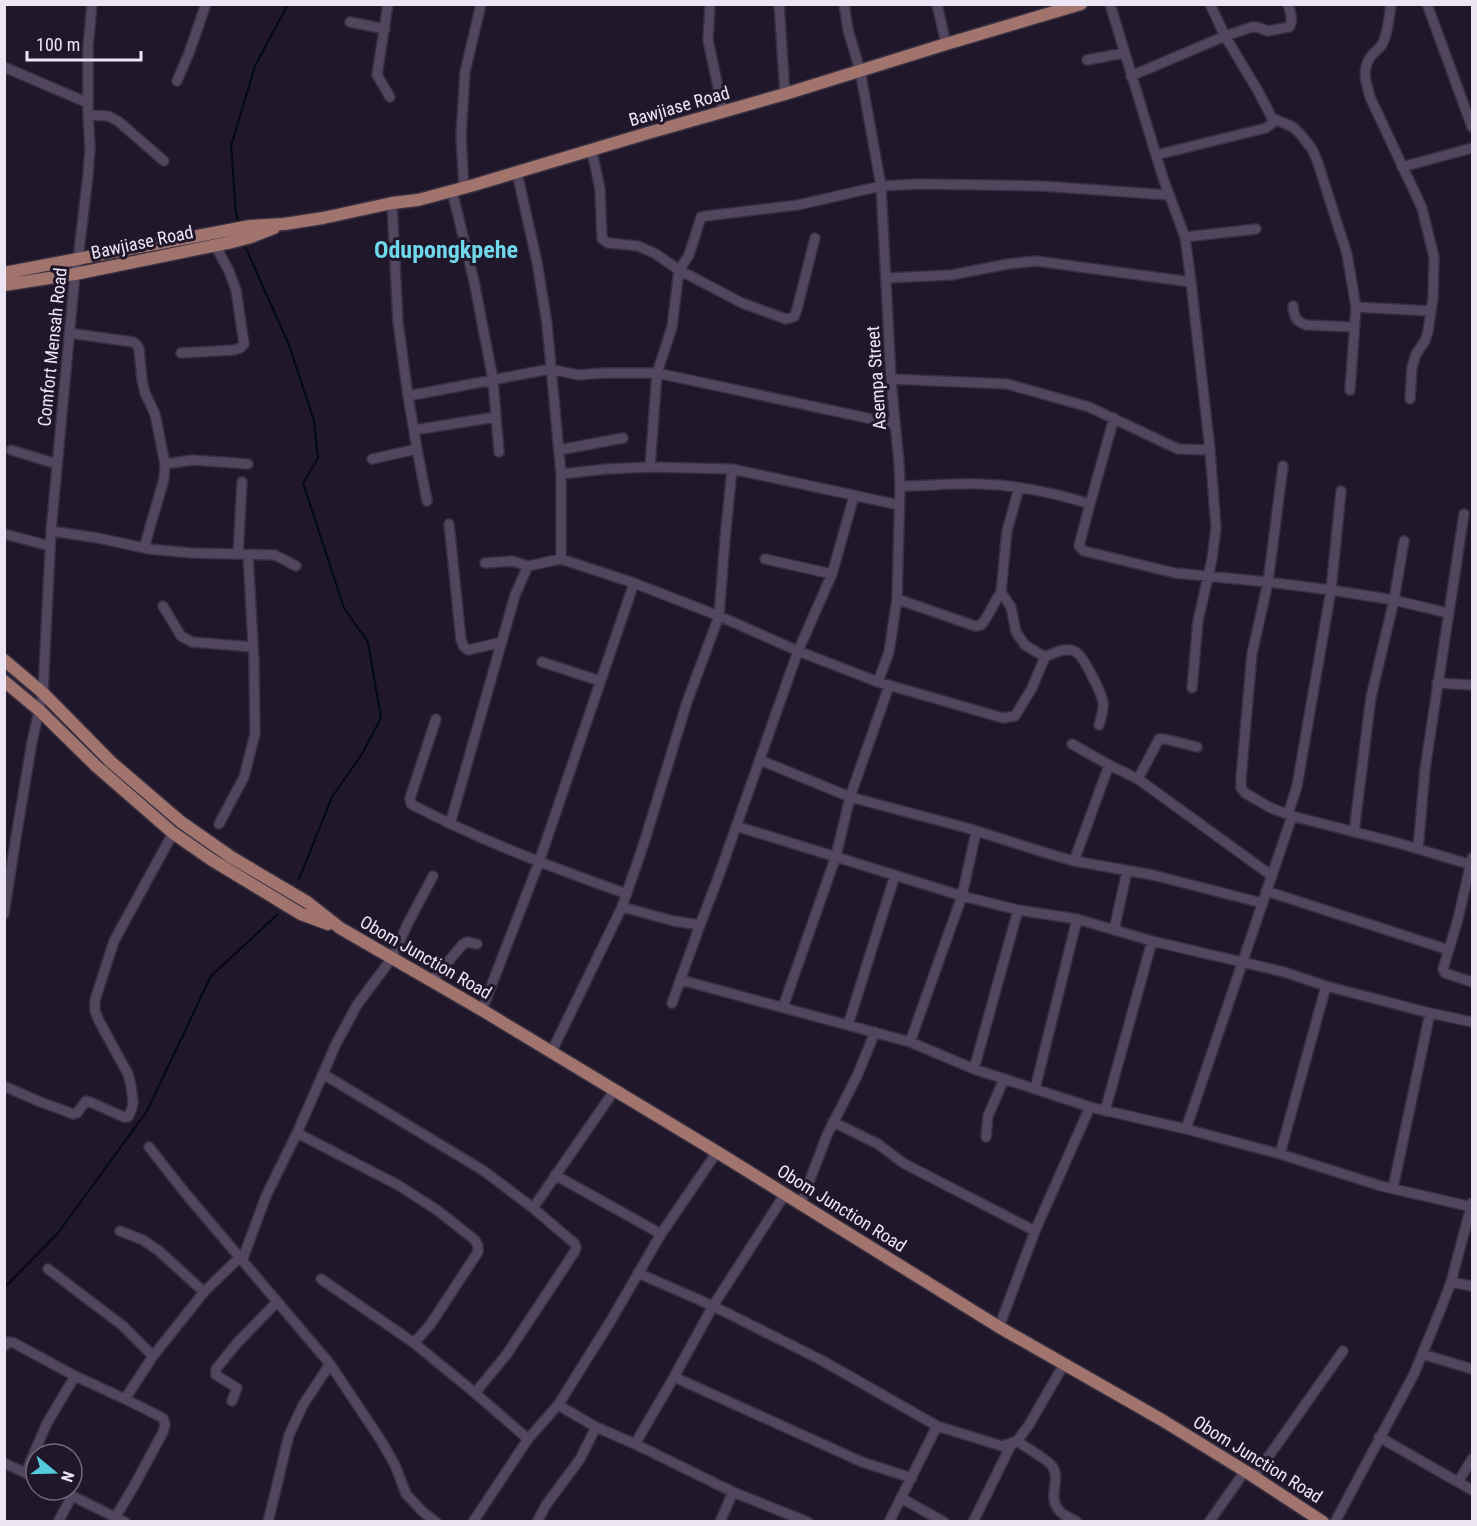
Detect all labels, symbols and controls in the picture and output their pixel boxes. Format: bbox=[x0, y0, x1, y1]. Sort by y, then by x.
scale bar bbox=[27, 24, 141, 62]
text: 100 m bbox=[36, 34, 80, 55]
street label: Bawjiase Road bbox=[626, 82, 732, 130]
street label: Bawjiase Road bbox=[89, 221, 195, 263]
district label: Odupongkpehe bbox=[374, 236, 518, 264]
street label: Comfort Mensah Road bbox=[33, 267, 71, 427]
street label: Asempa Street bbox=[862, 325, 890, 431]
street label: Obom Junction Road bbox=[357, 911, 495, 1003]
street label: Obom Junction Road bbox=[774, 1160, 910, 1256]
street label: Obom Junction Road bbox=[1190, 1411, 1326, 1507]
north arrow bbox=[24, 1442, 84, 1502]
text: N bbox=[57, 1469, 78, 1484]

